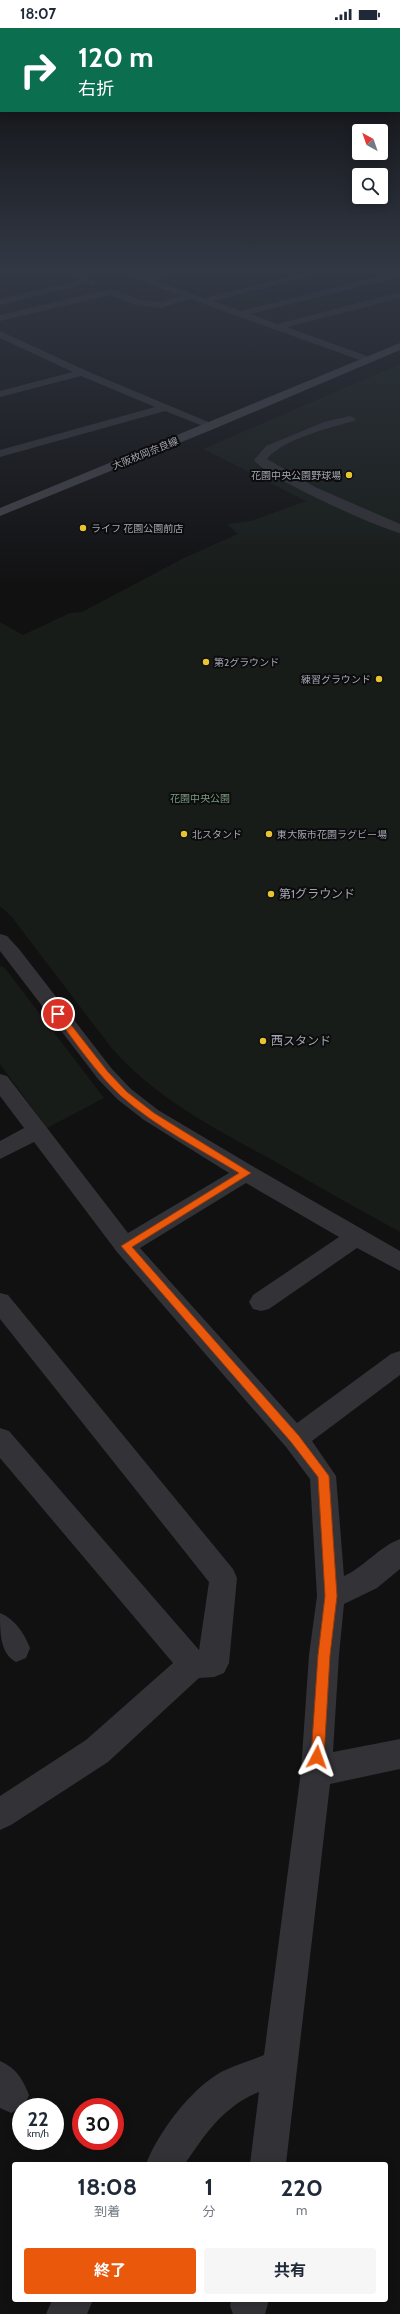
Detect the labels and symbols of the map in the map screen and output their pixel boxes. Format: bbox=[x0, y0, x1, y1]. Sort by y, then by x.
north arrow bbox=[352, 124, 388, 160]
street label: 大阪枚岡奈良線 bbox=[110, 434, 180, 473]
place label: 花園中央公園野球場 bbox=[251, 469, 341, 482]
marker: 花園中央公園野球場 bbox=[344, 470, 354, 480]
place label: ライフ 花園公園前店 bbox=[91, 522, 183, 535]
marker: ライフ 花園公園前店 bbox=[78, 523, 88, 533]
place label: 第2グラウンド bbox=[214, 656, 279, 669]
marker: 第2グラウンド bbox=[201, 657, 211, 667]
place label: 練習グラウンド bbox=[301, 673, 371, 686]
marker: 練習グラウンド bbox=[374, 674, 384, 684]
park label: 花園中央公園 bbox=[170, 792, 230, 805]
place label: 北スタンド bbox=[192, 828, 242, 841]
place label: 東大阪市花園ラグビー場 bbox=[277, 828, 387, 841]
marker: 北スタンド bbox=[179, 829, 189, 839]
marker: 東大阪市花園ラグビー場 bbox=[264, 829, 274, 839]
place label: 第1グラウンド bbox=[279, 886, 355, 901]
marker: 第1グラウンド bbox=[266, 889, 276, 899]
pin bbox=[41, 997, 75, 1031]
place label: 西スタンド bbox=[271, 1033, 331, 1048]
marker: 西スタンド bbox=[258, 1036, 268, 1046]
position arrow bbox=[296, 1736, 338, 1778]
speed limit sign: 30 bbox=[72, 2098, 124, 2150]

